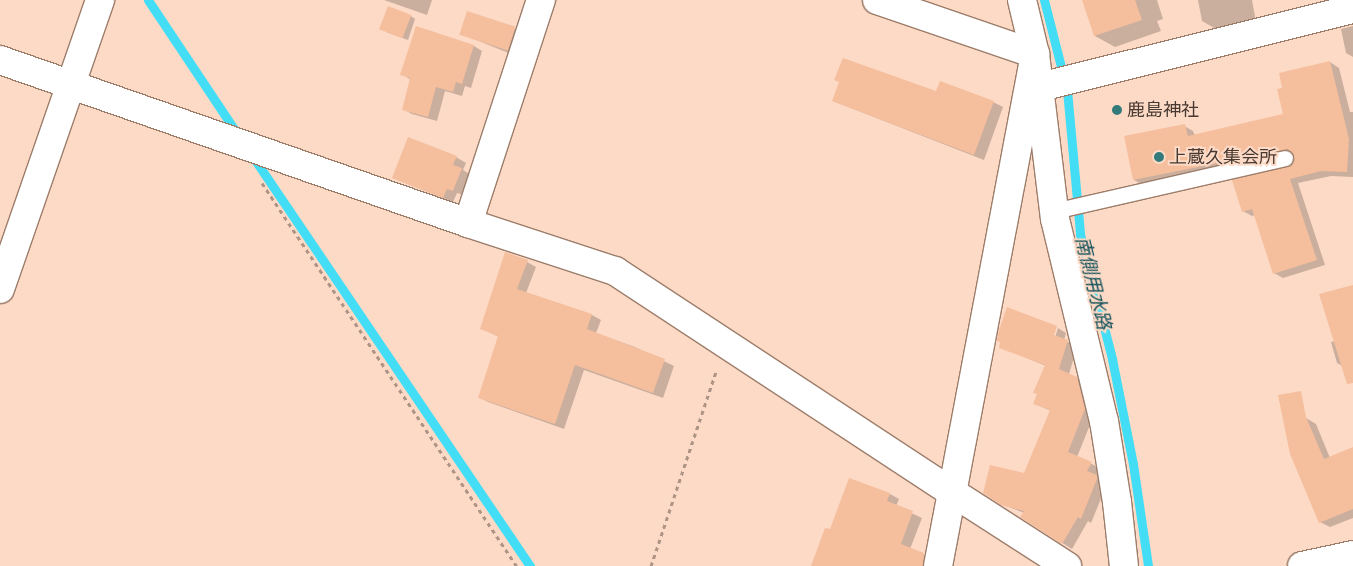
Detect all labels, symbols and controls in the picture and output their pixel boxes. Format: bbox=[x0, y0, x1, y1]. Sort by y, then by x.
place label: 鹿島神社 bbox=[1127, 99, 1199, 121]
marker: 鹿島神社 bbox=[1111, 104, 1123, 116]
place label: 上蔵久集会所 bbox=[1169, 146, 1277, 168]
marker: 上蔵久集会所 bbox=[1153, 151, 1165, 163]
water label: 南側用水路 bbox=[1070, 234, 1116, 332]

